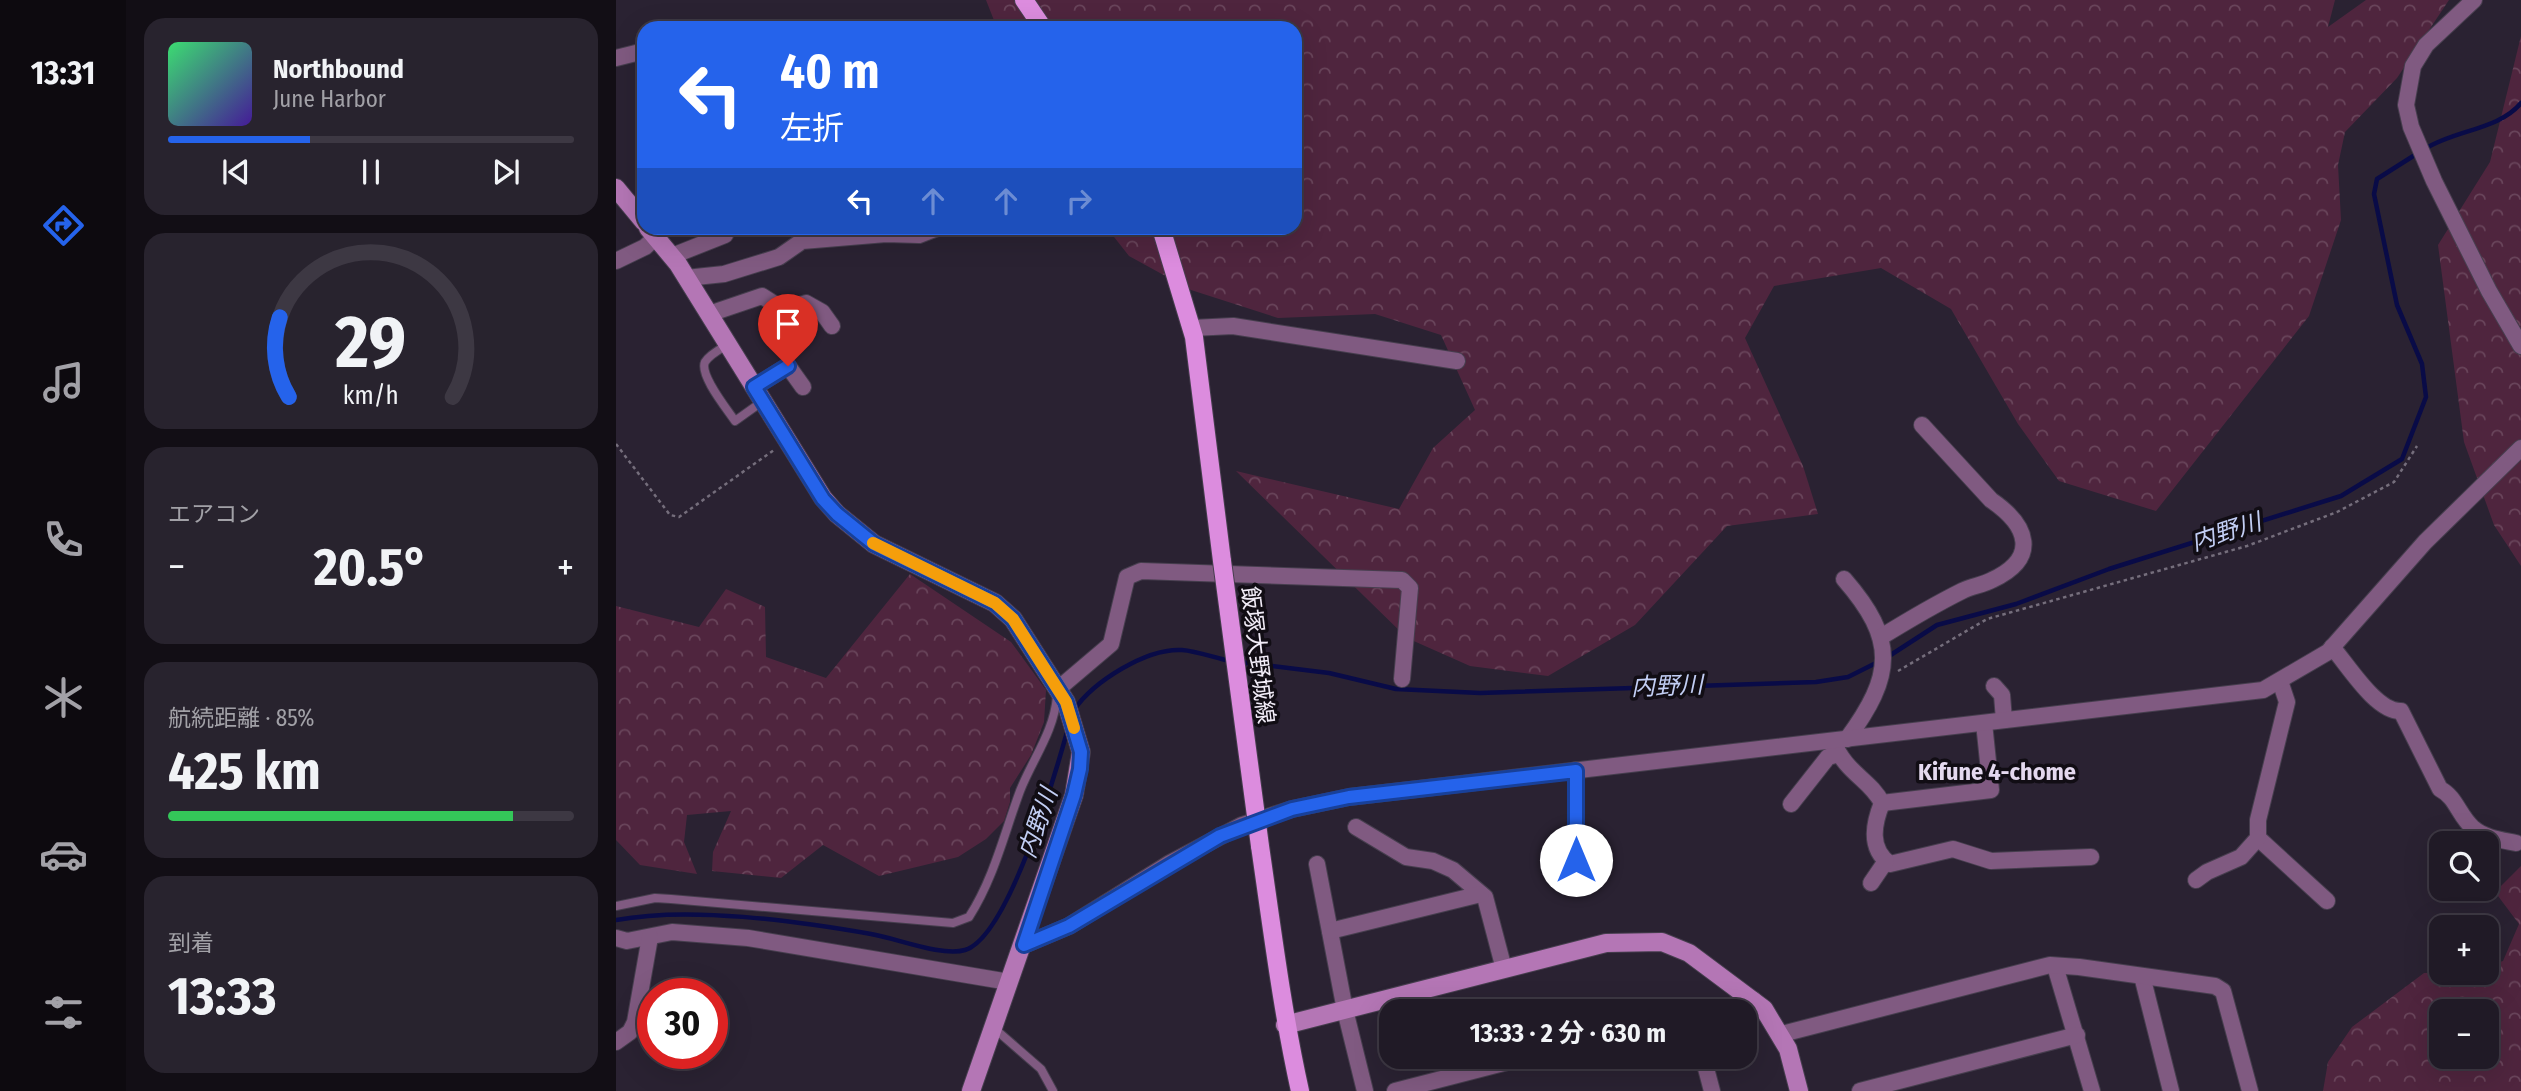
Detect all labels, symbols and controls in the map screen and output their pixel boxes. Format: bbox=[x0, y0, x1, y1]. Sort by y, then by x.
text: 40 m bbox=[780, 42, 880, 101]
icon: left bbox=[665, 49, 756, 140]
text: 13:31 bbox=[31, 54, 95, 92]
text: Northbound bbox=[273, 54, 404, 85]
text: June Harbor bbox=[273, 85, 386, 113]
text: 左折 bbox=[780, 109, 844, 147]
icon: previous bbox=[217, 153, 255, 191]
icon: pause bbox=[352, 153, 390, 191]
icon: next bbox=[487, 153, 525, 191]
icon: left bbox=[841, 182, 879, 220]
icon: ahead bbox=[914, 182, 952, 220]
icon: ahead bbox=[987, 182, 1025, 220]
icon: right bbox=[1060, 182, 1098, 220]
icon: directions bbox=[39, 201, 88, 250]
pin bbox=[758, 294, 818, 366]
text: 29 bbox=[335, 299, 406, 386]
icon: arrive bbox=[769, 305, 807, 343]
icon: music bbox=[39, 358, 88, 407]
text: km/h bbox=[343, 381, 399, 411]
text: エアコン bbox=[168, 500, 260, 528]
water label: 内野川 bbox=[2187, 507, 2267, 556]
icon: phone bbox=[39, 515, 88, 564]
text: 20.5° bbox=[314, 536, 428, 599]
text: − bbox=[168, 544, 185, 590]
text: + bbox=[557, 544, 574, 590]
street label: 飯塚大野城線 bbox=[1236, 585, 1280, 725]
water label: 内野川 bbox=[1631, 671, 1706, 701]
icon: climate bbox=[39, 673, 88, 722]
text: 航続距離 · 85% bbox=[168, 704, 315, 732]
text: 425 km bbox=[168, 740, 321, 803]
district label: Kifune 4-chome bbox=[1918, 758, 2076, 786]
water label: 内野川 bbox=[1013, 782, 1064, 862]
position arrow bbox=[1539, 823, 1613, 897]
icon: car bbox=[39, 830, 88, 879]
map controls bbox=[2429, 831, 2499, 1069]
button: search bbox=[2429, 831, 2499, 901]
button: + bbox=[2429, 915, 2499, 985]
text: 到着 bbox=[168, 929, 214, 957]
text: 13:33 bbox=[168, 965, 277, 1028]
speed limit sign: 30 bbox=[637, 978, 728, 1069]
icon: filters bbox=[39, 988, 88, 1037]
button: − bbox=[2429, 999, 2499, 1069]
text: 13:33 · 2 分 · 630 m bbox=[1470, 1018, 1666, 1049]

